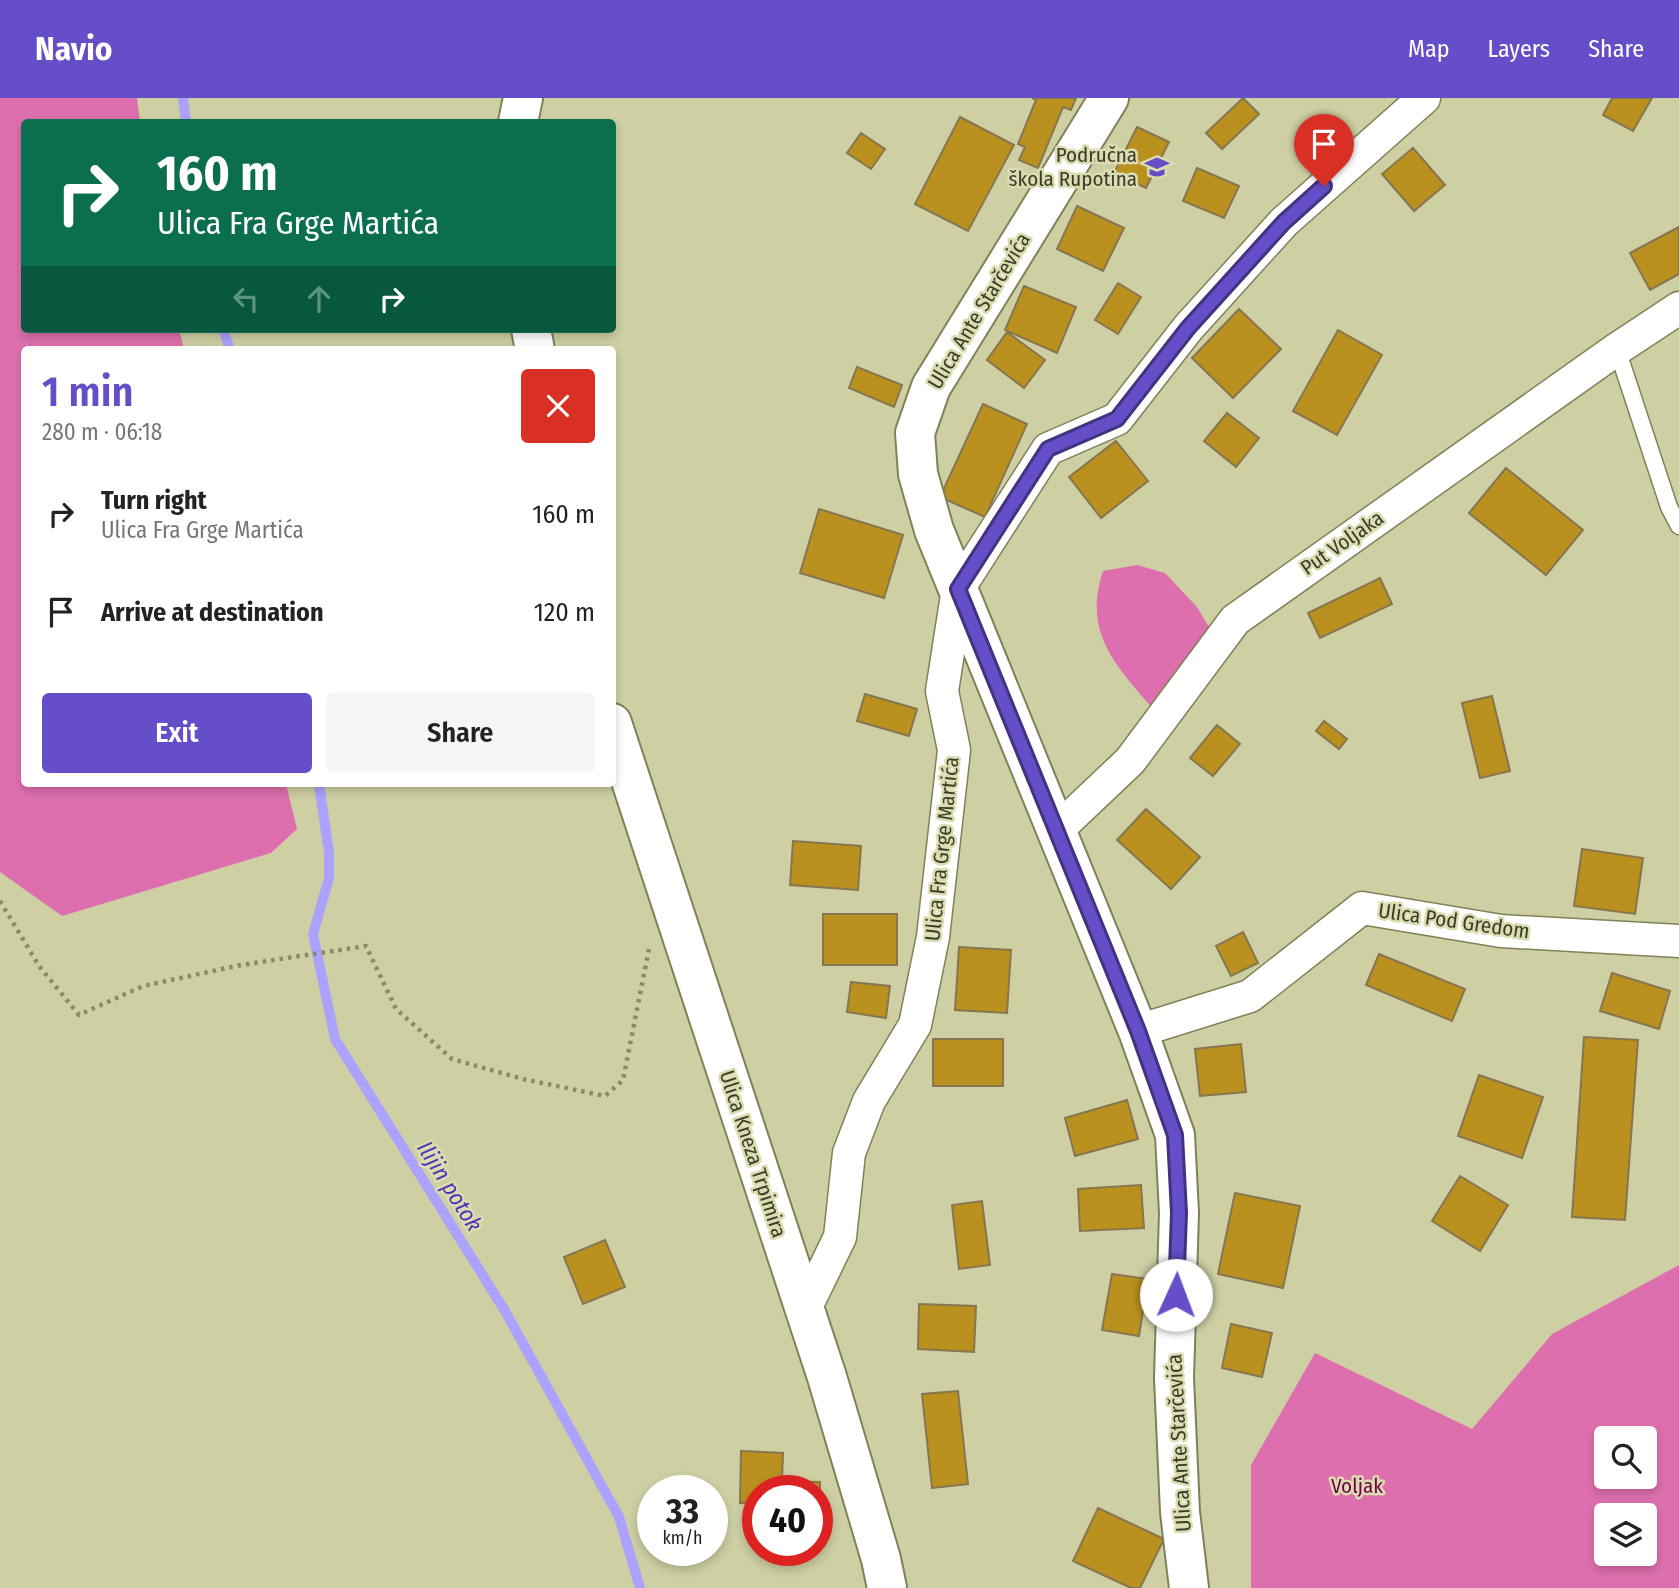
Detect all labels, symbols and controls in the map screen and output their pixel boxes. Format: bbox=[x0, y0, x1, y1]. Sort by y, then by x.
text: Navio bbox=[35, 29, 112, 69]
text: Map bbox=[1408, 35, 1450, 63]
text: Layers bbox=[1488, 35, 1550, 63]
text: Share bbox=[1588, 35, 1644, 63]
pin bbox=[1294, 114, 1354, 186]
icon: arrive bbox=[1305, 125, 1343, 163]
place label: Područna škola Rupotina bbox=[1009, 142, 1137, 192]
text: 160 m bbox=[157, 144, 278, 203]
icon: right bbox=[42, 147, 133, 238]
school or university icon: Područna škola Rupotina bbox=[1143, 153, 1171, 181]
text: Ulica Fra Grge Martića bbox=[157, 204, 439, 242]
street label: Ulica Ante Starčevića bbox=[922, 228, 1036, 394]
icon: left bbox=[227, 280, 265, 318]
icon: ahead bbox=[300, 280, 338, 318]
icon: right bbox=[373, 280, 411, 318]
text: 1 min bbox=[42, 367, 133, 417]
button: close bbox=[521, 369, 595, 443]
text: 280 m · 06:18 bbox=[42, 418, 162, 446]
text: Turn right bbox=[101, 485, 207, 516]
icon: right bbox=[42, 495, 80, 533]
text: 160 m bbox=[532, 499, 595, 530]
street label: Put Voljaka bbox=[1295, 505, 1389, 581]
text: Ulica Fra Grge Martića bbox=[101, 516, 304, 544]
icon: arrive bbox=[42, 593, 80, 631]
text: Arrive at destination bbox=[101, 597, 324, 628]
text: 120 m bbox=[534, 597, 595, 628]
button: Exit bbox=[42, 693, 312, 773]
button: Share bbox=[326, 693, 595, 773]
street label: Ulica Fra Grge Martića bbox=[919, 756, 965, 942]
street label: Ulica Pod Gredom bbox=[1377, 898, 1531, 944]
street label: Ulica Kneza Trpimira bbox=[714, 1067, 792, 1241]
water label: Ilijin potok bbox=[411, 1136, 489, 1236]
position arrow bbox=[1139, 1258, 1213, 1332]
street label: Ulica Ante Starčevića bbox=[1161, 1353, 1197, 1533]
map controls bbox=[1594, 1426, 1657, 1566]
button: search bbox=[1594, 1426, 1657, 1489]
park label: Voljak bbox=[1331, 1473, 1383, 1499]
speed limit sign: 40 bbox=[742, 1475, 833, 1566]
text: 33 bbox=[666, 1490, 699, 1532]
button: layers bbox=[1594, 1503, 1657, 1566]
text: km/h bbox=[662, 1527, 703, 1549]

